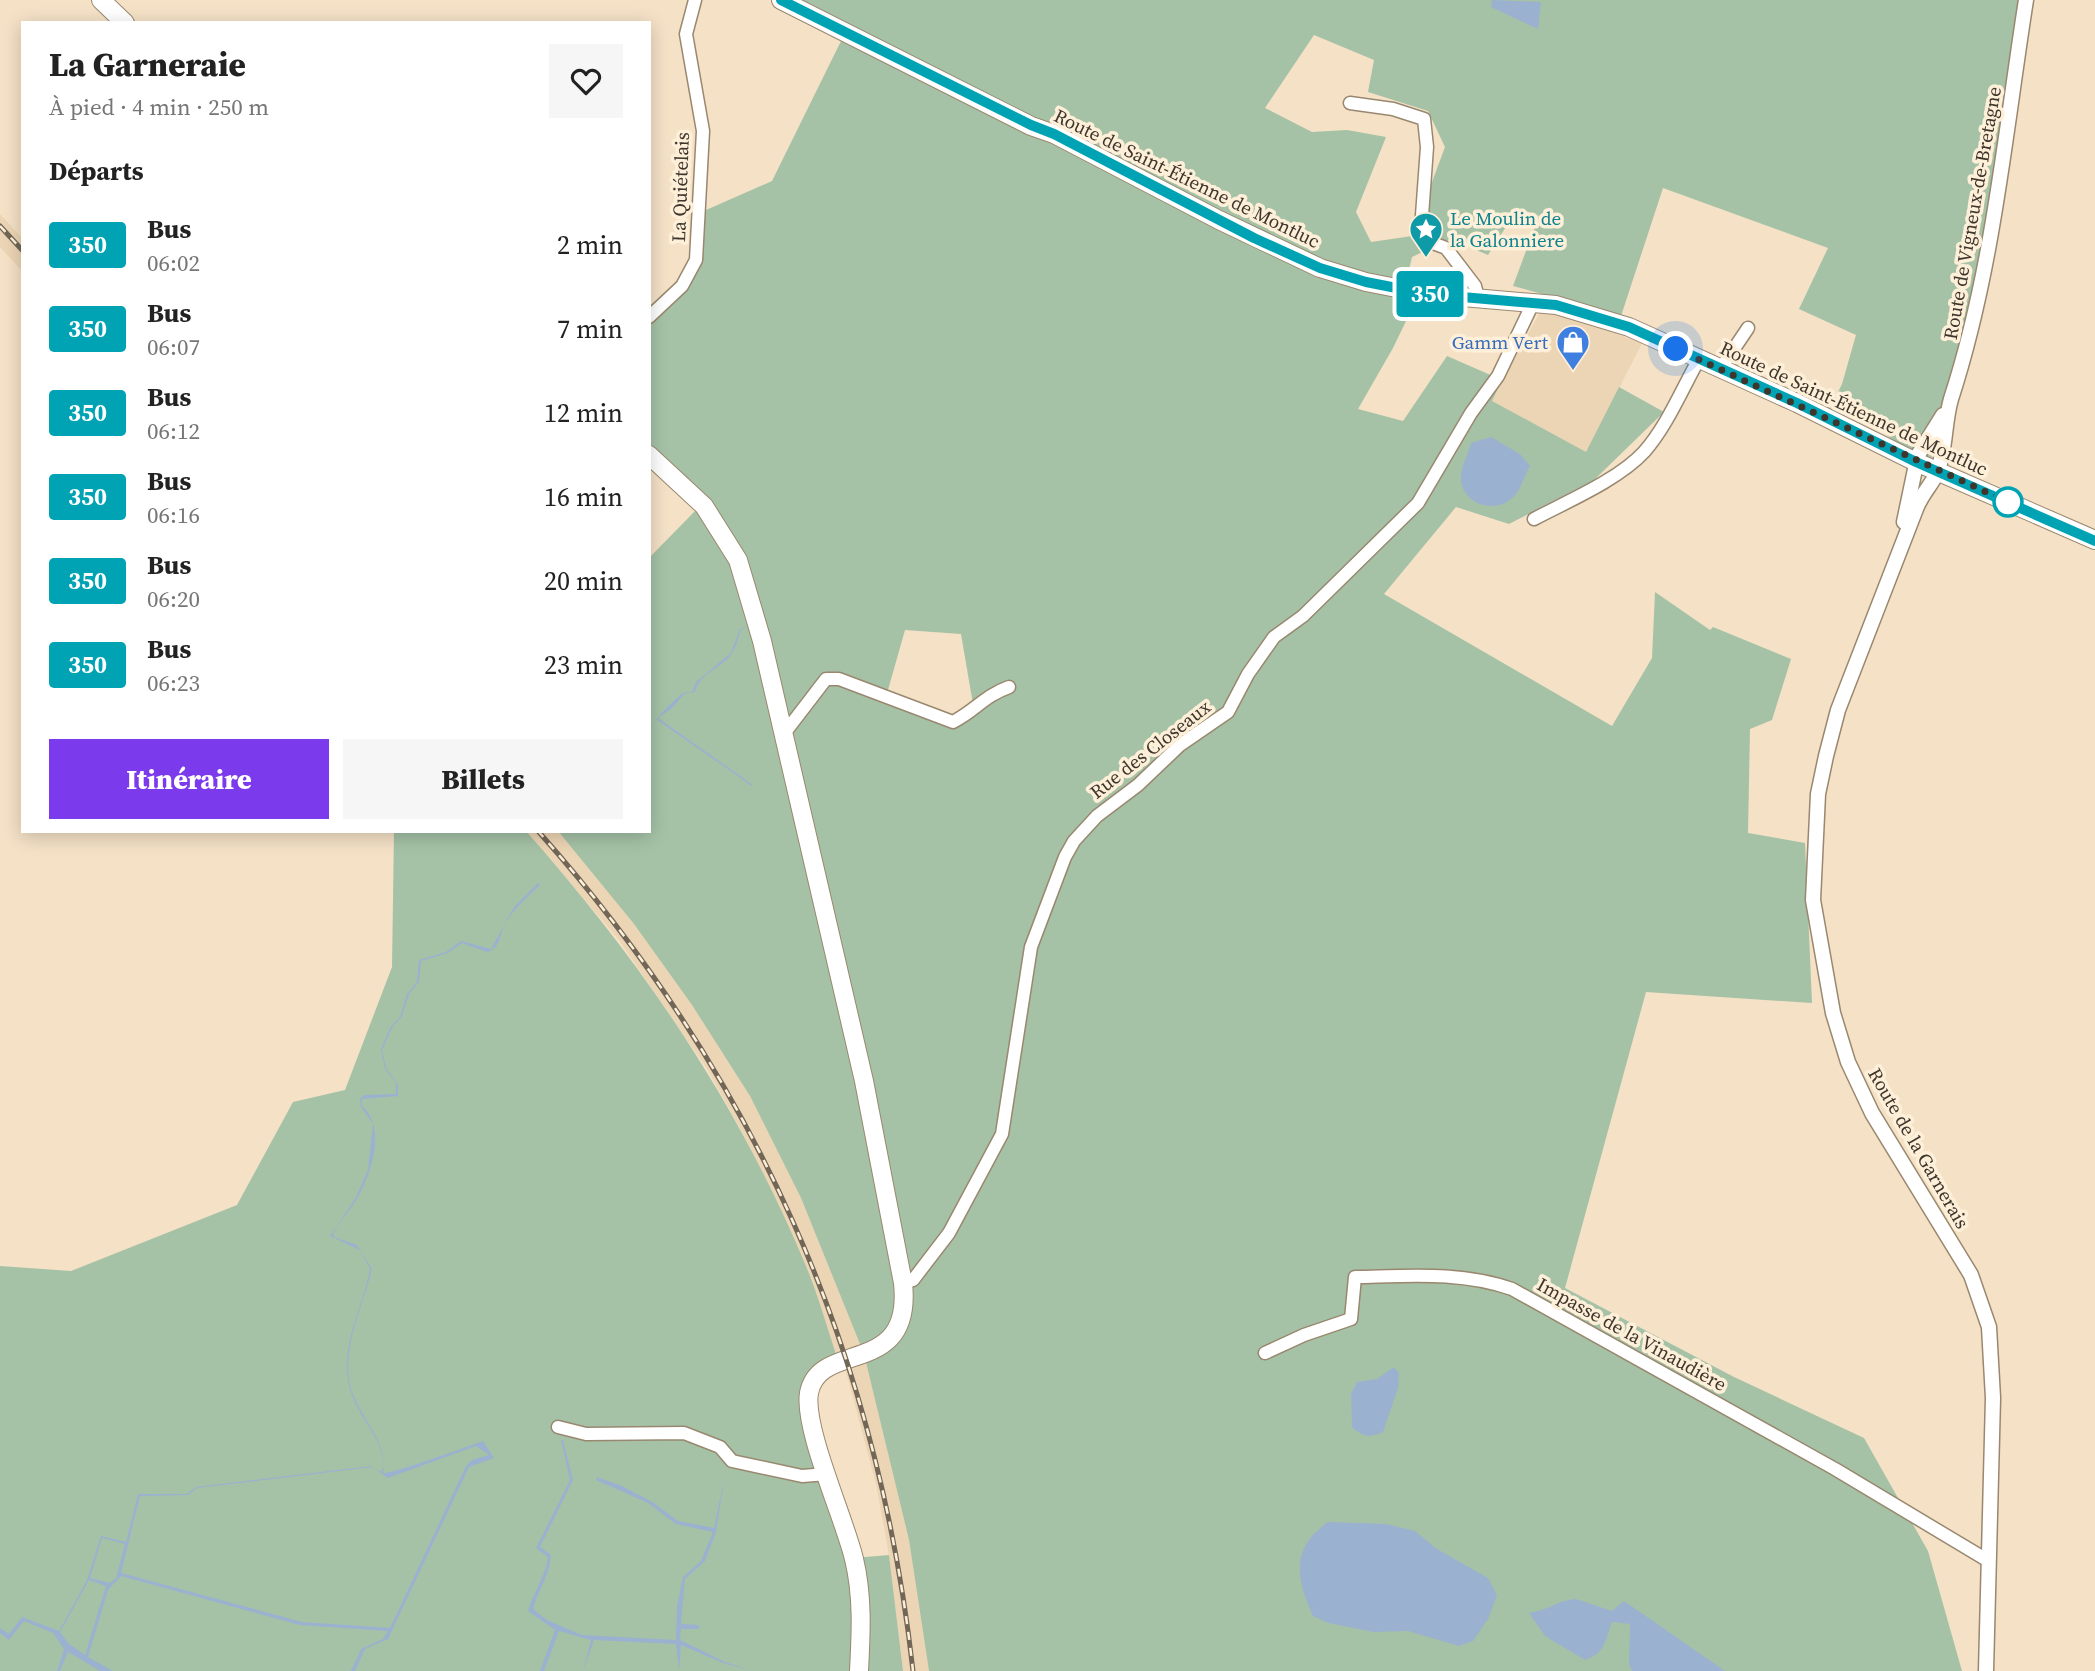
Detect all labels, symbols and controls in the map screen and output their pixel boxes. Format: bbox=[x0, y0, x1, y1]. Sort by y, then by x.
text: La Garneraie bbox=[49, 42, 246, 87]
button: heart bbox=[549, 44, 623, 118]
street label: Route de Vigneux-de-Bretagne bbox=[1937, 84, 2007, 342]
text: À pied · 4 min · 250 m bbox=[49, 91, 269, 123]
street label: Route de Saint-Étienne de Montluc bbox=[1050, 102, 1324, 254]
street label: La Quiételais bbox=[665, 132, 695, 242]
text: Départs bbox=[49, 153, 144, 189]
place label: Le Moulin de la Galonniere bbox=[1450, 205, 1564, 253]
place icon: Le Moulin de la Galonniere bbox=[1407, 210, 1445, 259]
text: Bus bbox=[147, 211, 191, 247]
text: 2 min bbox=[557, 227, 623, 263]
text: 350 bbox=[68, 228, 107, 261]
text: 06:02 bbox=[147, 247, 200, 279]
line badge: 350 bbox=[1390, 271, 1470, 317]
text: 350 bbox=[1410, 277, 1450, 310]
text: Bus bbox=[147, 295, 191, 331]
text: 7 min bbox=[557, 311, 623, 347]
text: 350 bbox=[68, 312, 107, 345]
shop icon: Gamm Vert bbox=[1554, 323, 1592, 372]
place label: Gamm Vert bbox=[1452, 329, 1549, 355]
text: 06:07 bbox=[147, 331, 200, 363]
your location bbox=[1658, 331, 1693, 366]
street label: Route de Saint-Étienne de Montluc bbox=[1716, 334, 1992, 482]
text: Bus bbox=[147, 379, 191, 415]
text: 12 min bbox=[544, 395, 623, 431]
text: 350 bbox=[68, 396, 107, 429]
text: 06:12 bbox=[147, 415, 200, 447]
text: Bus bbox=[147, 463, 191, 499]
text: 16 min bbox=[544, 479, 623, 515]
text: 350 bbox=[68, 480, 107, 513]
unlabelled marker bbox=[1993, 487, 2023, 517]
text: 06:16 bbox=[147, 499, 200, 531]
text: Bus bbox=[147, 547, 191, 583]
text: 20 min bbox=[544, 563, 623, 599]
text: 350 bbox=[68, 564, 107, 597]
text: 06:20 bbox=[147, 583, 200, 615]
text: Bus bbox=[147, 631, 191, 667]
text: 23 min bbox=[544, 647, 623, 683]
text: 350 bbox=[68, 648, 107, 681]
text: 06:23 bbox=[147, 667, 200, 699]
street label: Rue des Closeaux bbox=[1084, 694, 1216, 804]
button: Itinéraire bbox=[49, 739, 329, 819]
button: Billets bbox=[343, 739, 623, 819]
street label: Route de la Garnerais bbox=[1862, 1063, 1976, 1233]
street label: Impasse de la Vinaudière bbox=[1533, 1271, 1731, 1397]

